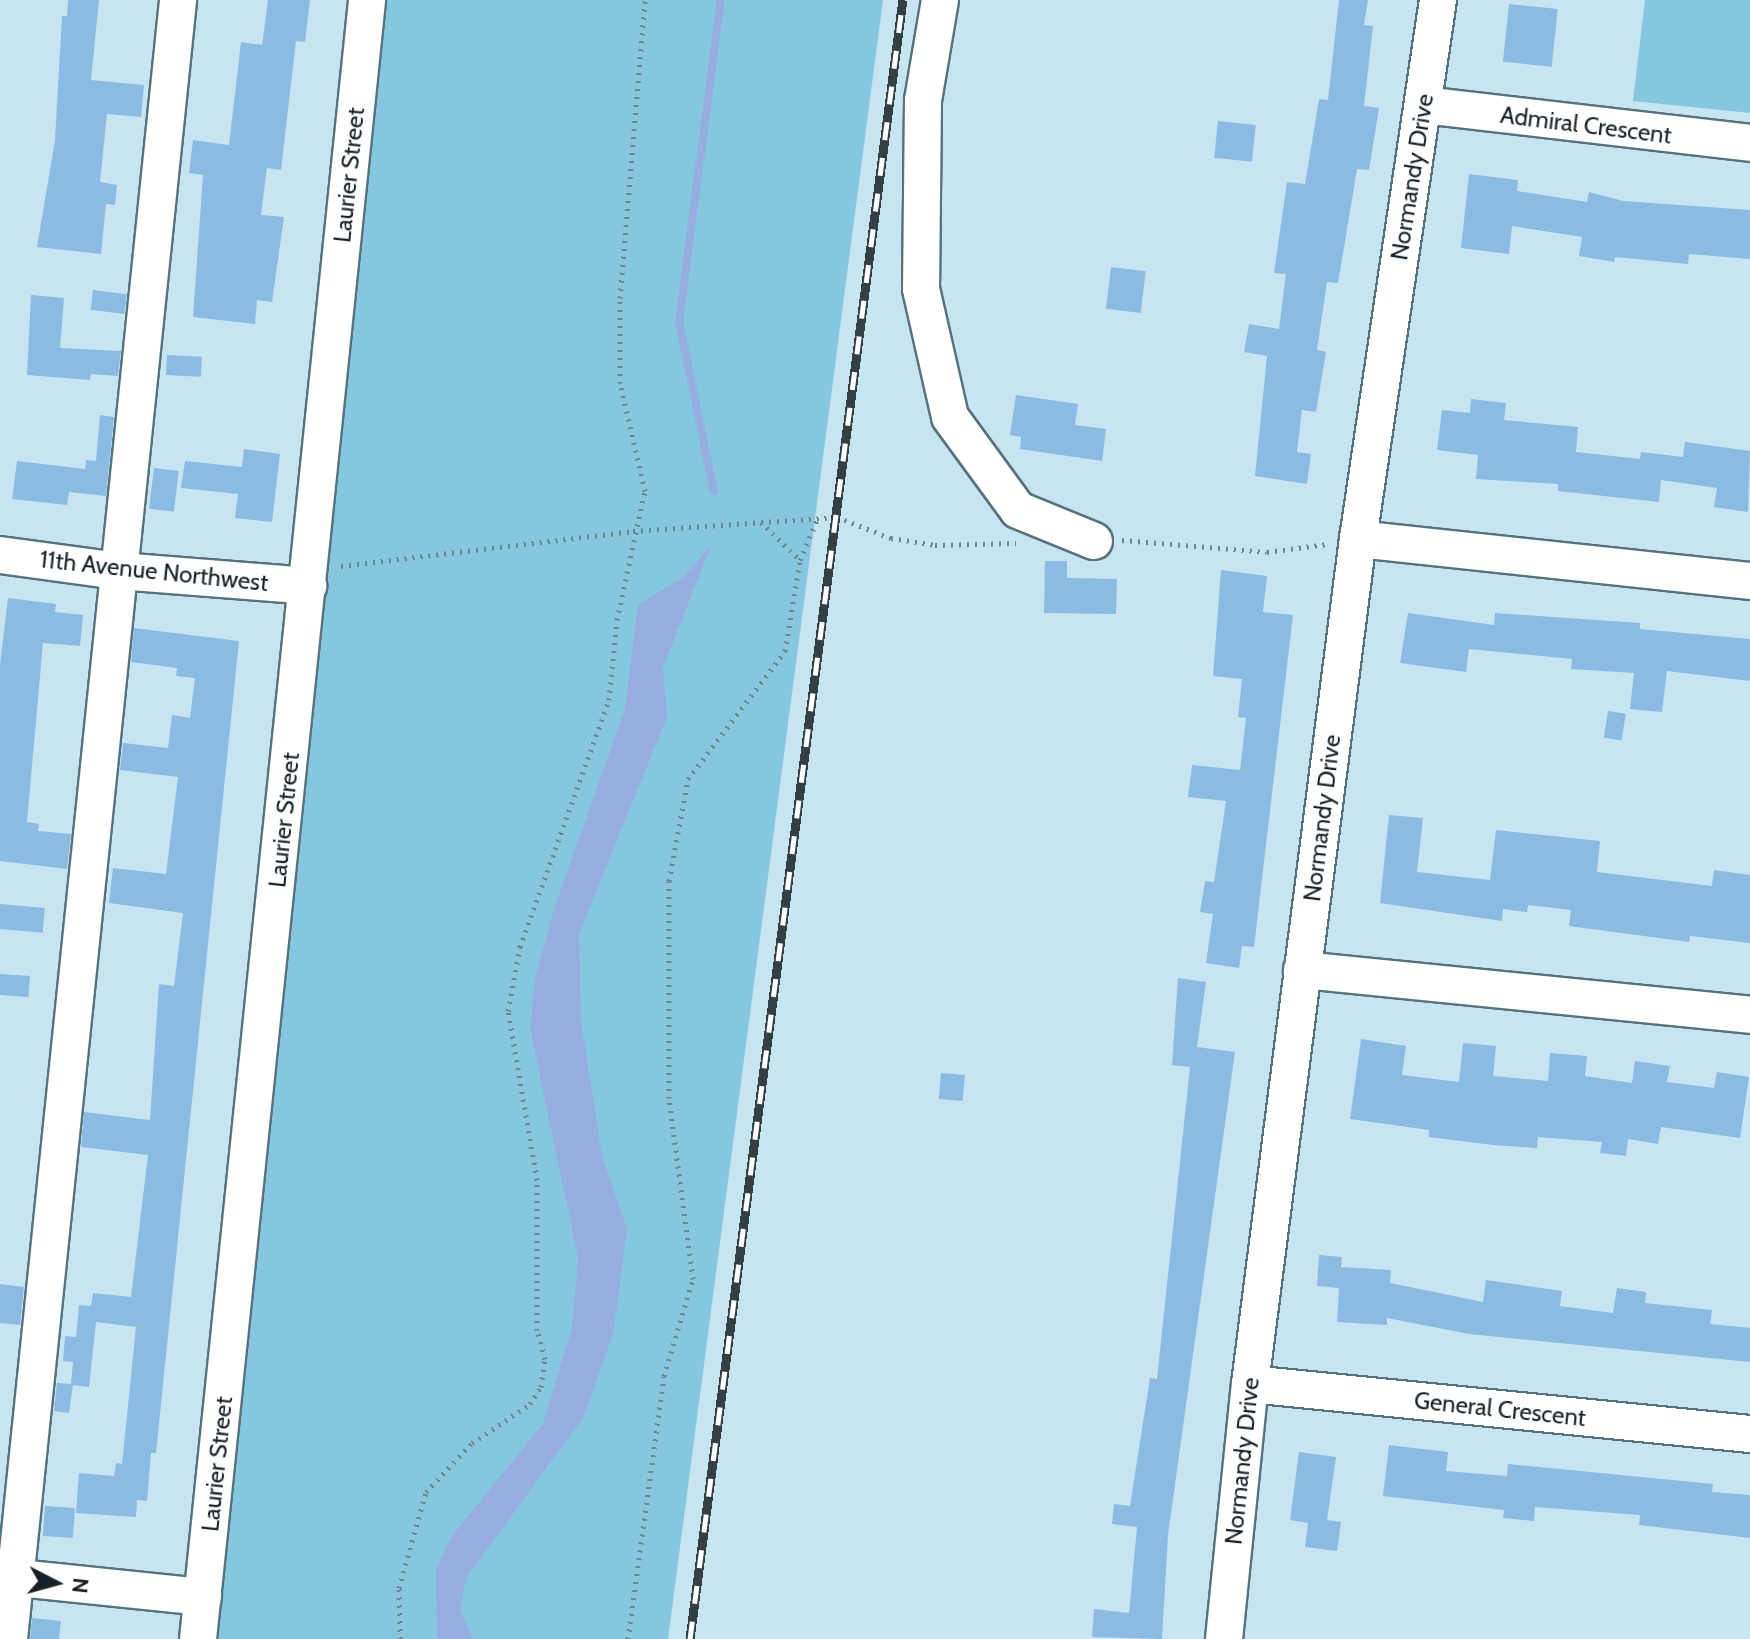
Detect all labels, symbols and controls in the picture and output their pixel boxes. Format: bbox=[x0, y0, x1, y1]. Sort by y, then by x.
street label: Normandy Drive bbox=[1385, 92, 1439, 262]
street label: Admiral Crescent bbox=[1499, 100, 1673, 150]
street label: Laurier Street bbox=[328, 106, 370, 244]
street label: 11th Avenue Northwest bbox=[38, 545, 270, 597]
street label: Normandy Drive bbox=[1297, 733, 1347, 903]
street label: Laurier Street bbox=[263, 751, 305, 889]
street label: Normandy Drive bbox=[1219, 1376, 1265, 1546]
street label: General Crescent bbox=[1413, 1386, 1587, 1432]
street label: Laurier Street bbox=[196, 1395, 238, 1533]
north arrow bbox=[16, 1543, 96, 1623]
text: N bbox=[66, 1576, 95, 1595]

